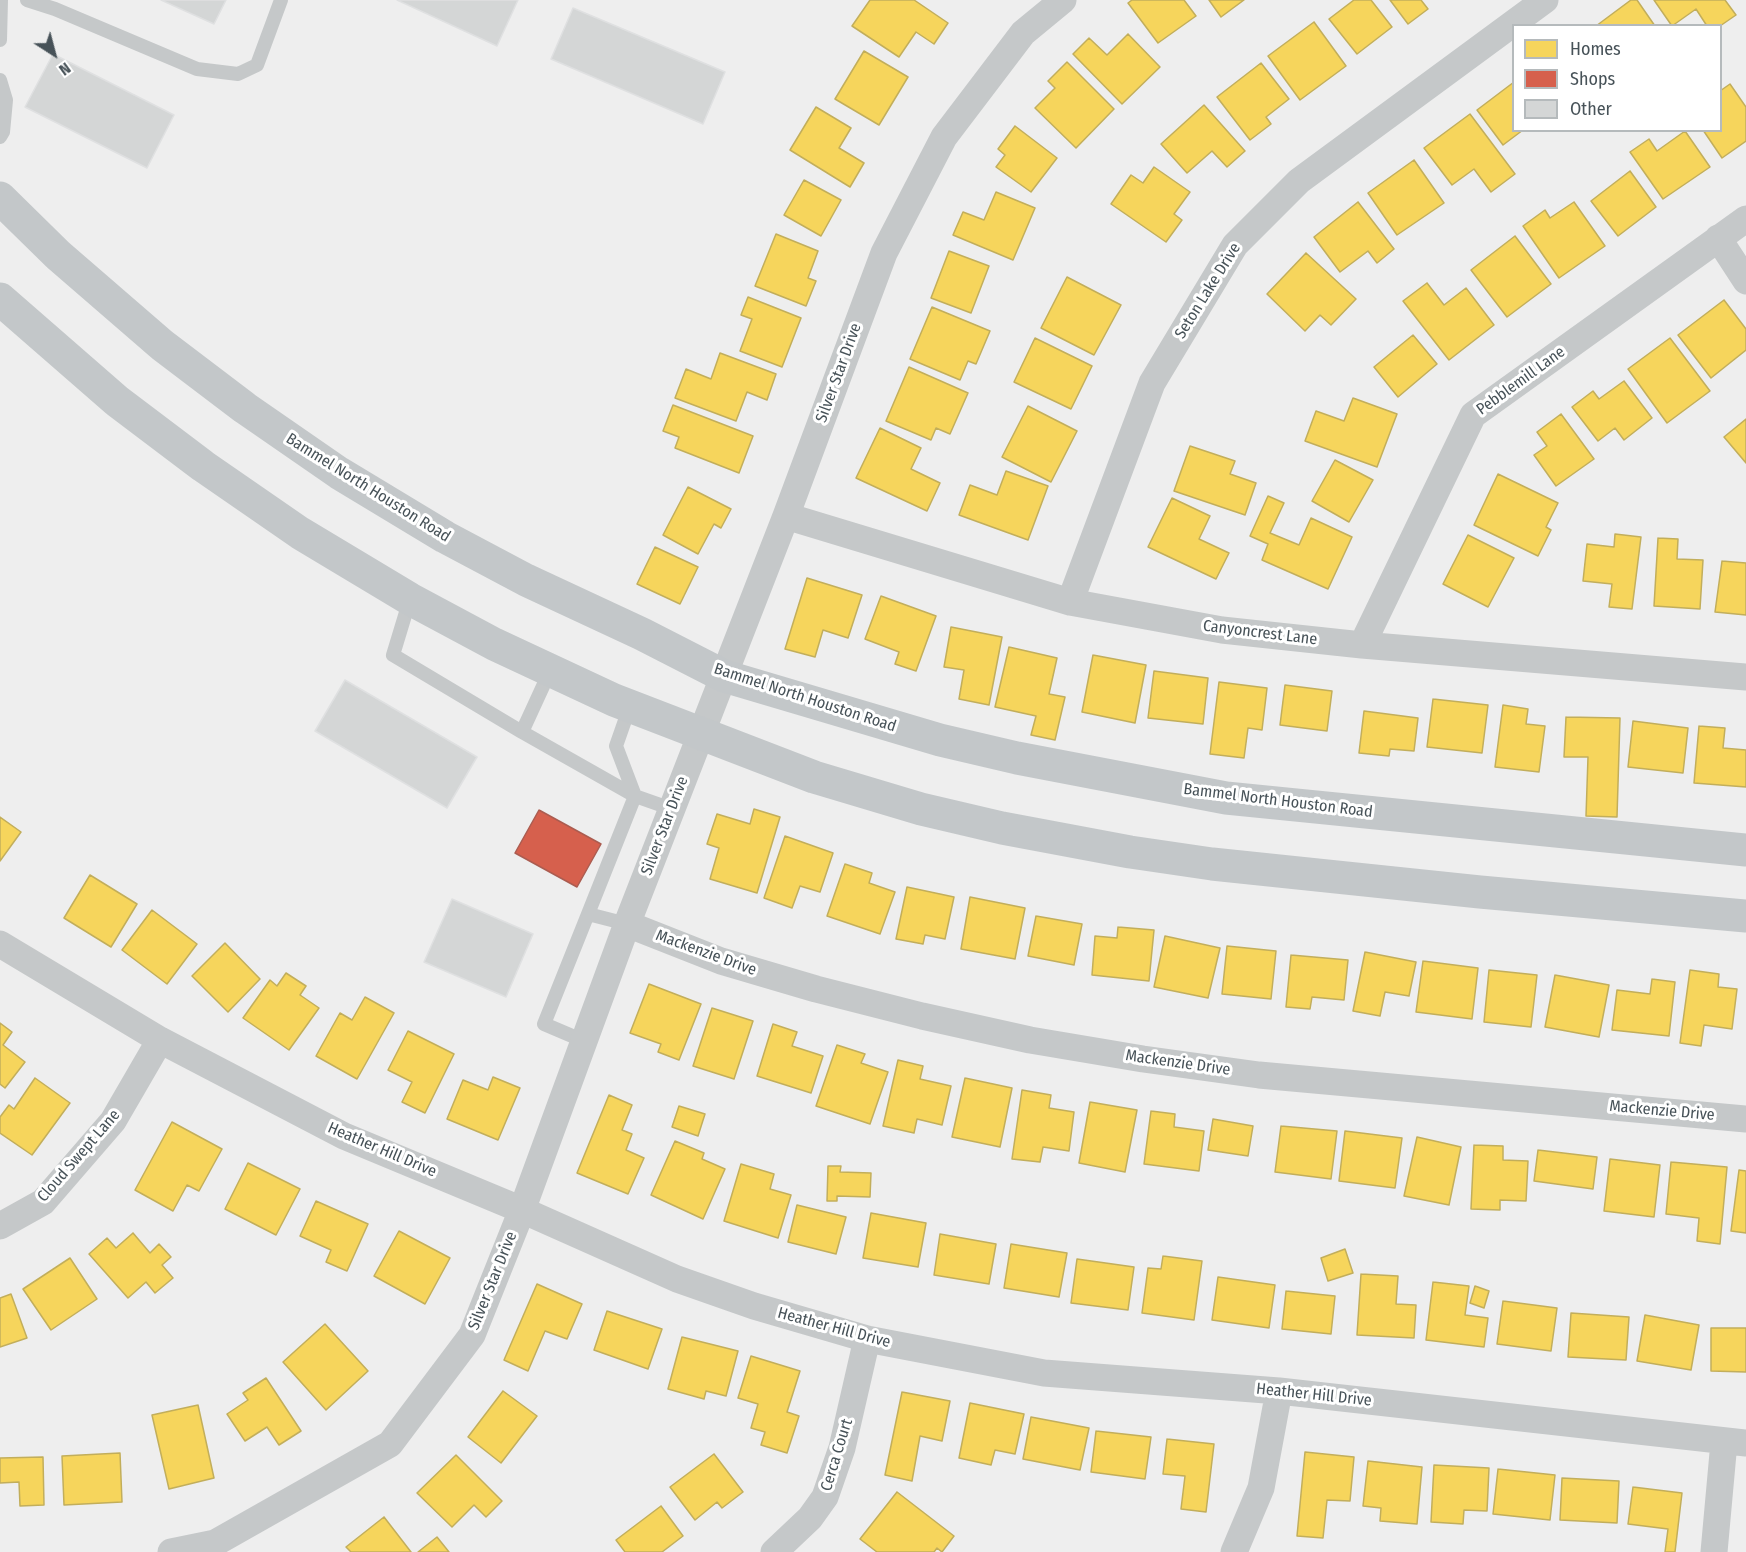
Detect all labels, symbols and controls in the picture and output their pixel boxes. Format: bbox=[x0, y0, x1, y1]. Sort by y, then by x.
north arrow bbox=[24, 24, 84, 84]
legend bbox=[1512, 24, 1722, 132]
text: Homes bbox=[1570, 38, 1621, 60]
text: N bbox=[55, 58, 74, 79]
text: Shops bbox=[1570, 68, 1615, 90]
text: Other bbox=[1570, 98, 1612, 120]
street label: Seton Lake Drive bbox=[1171, 240, 1245, 342]
street label: Silver Star Drive bbox=[812, 321, 866, 425]
street label: Pebblemill Lane bbox=[1473, 343, 1569, 419]
street label: Bammel North Houston Road bbox=[282, 429, 454, 547]
street label: Canyoncrest Lane bbox=[1202, 616, 1318, 650]
street label: Bammel North Houston Road bbox=[712, 659, 898, 737]
street label: Silver Star Drive bbox=[637, 774, 693, 878]
street label: Bammel North Houston Road bbox=[1182, 780, 1374, 822]
street label: Mackenzie Drive bbox=[653, 926, 759, 980]
street label: Mackenzie Drive bbox=[1124, 1046, 1232, 1080]
street label: Mackenzie Drive bbox=[1609, 1097, 1715, 1125]
street label: Cloud Swept Lane bbox=[34, 1106, 124, 1206]
street label: Heather Hill Drive bbox=[325, 1118, 439, 1182]
street label: Silver Star Drive bbox=[465, 1229, 521, 1333]
street label: Heather Hill Drive bbox=[775, 1304, 893, 1352]
street label: Heather Hill Drive bbox=[1255, 1379, 1373, 1411]
street label: Cerca Court bbox=[817, 1417, 857, 1493]

